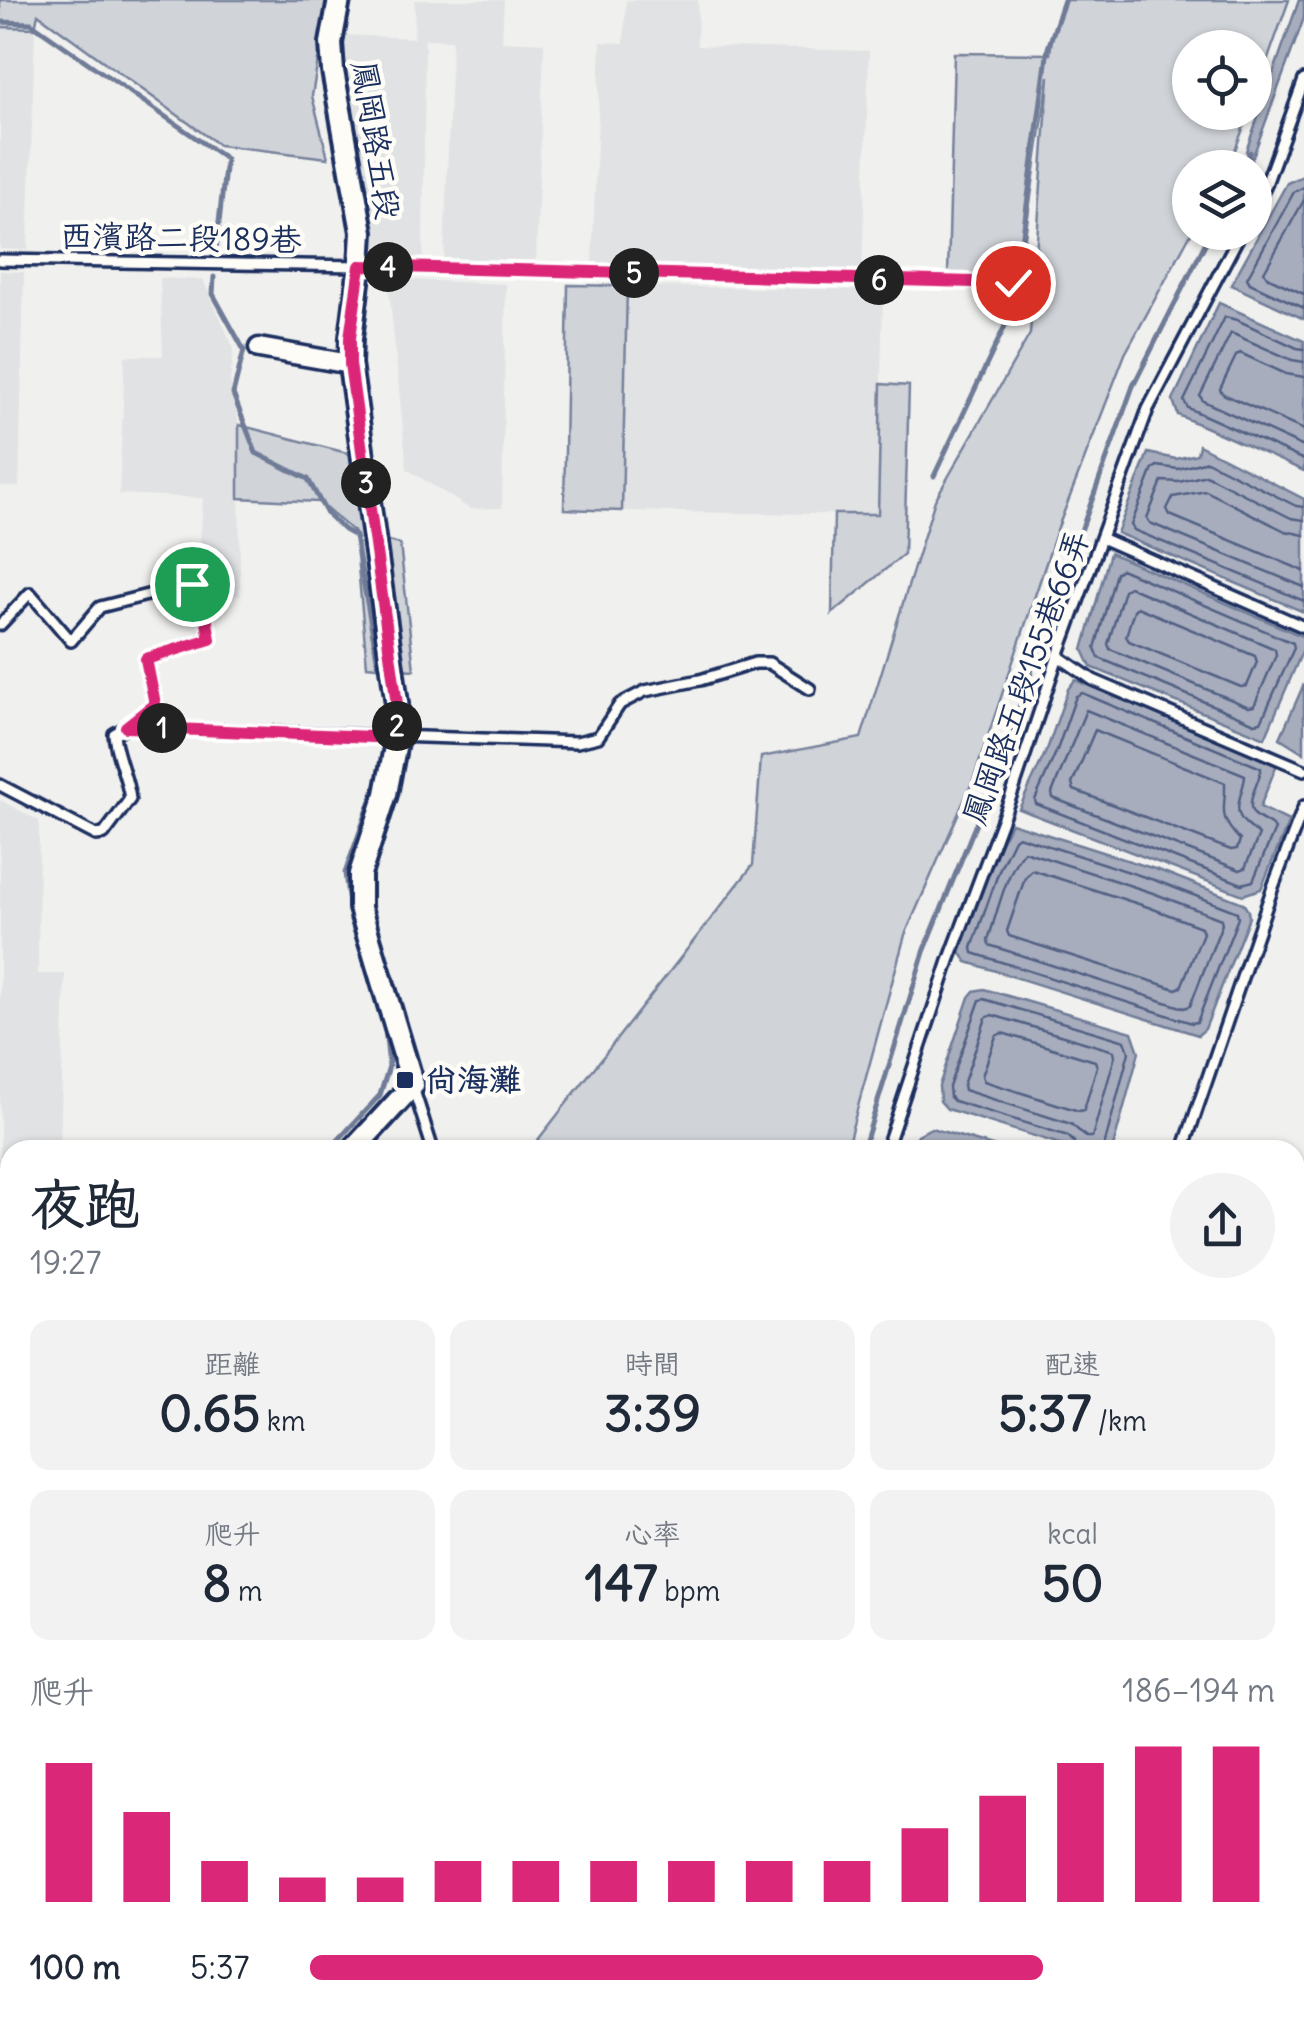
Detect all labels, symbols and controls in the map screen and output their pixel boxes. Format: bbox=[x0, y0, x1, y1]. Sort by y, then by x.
map controls bbox=[1172, 30, 1272, 250]
button: locate bbox=[1172, 30, 1272, 130]
street label: 鳳岡路五段 bbox=[344, 58, 409, 222]
button: layers bbox=[1172, 150, 1272, 250]
street label: 西濱路二段189巷 bbox=[60, 215, 302, 260]
pin bbox=[971, 241, 1056, 326]
pin: 4 bbox=[363, 242, 413, 292]
pin: 5 bbox=[609, 248, 659, 298]
text: 4 bbox=[380, 249, 396, 285]
text: 5 bbox=[626, 255, 642, 291]
pin: 6 bbox=[854, 255, 904, 305]
icon: check bbox=[986, 256, 1041, 311]
text: 6 bbox=[871, 262, 887, 298]
pin: 3 bbox=[341, 458, 391, 508]
text: 3 bbox=[358, 465, 374, 501]
street label: 鳳岡路五段155巷66弄 bbox=[953, 524, 1098, 830]
pin bbox=[150, 542, 235, 627]
icon: arrive bbox=[165, 557, 220, 612]
pin: 2 bbox=[372, 701, 422, 751]
pin: 1 bbox=[137, 703, 187, 753]
text: 2 bbox=[389, 708, 405, 744]
text: 1 bbox=[156, 710, 168, 746]
place label: 尚海灘 bbox=[425, 1059, 521, 1100]
marker: 尚海灘 bbox=[394, 1069, 416, 1091]
text: 夜跑 bbox=[30, 1170, 140, 1239]
button: share bbox=[1170, 1173, 1275, 1278]
text: 19:27 bbox=[30, 1242, 102, 1283]
text: 距離 bbox=[204, 1346, 261, 1382]
text: 時間 bbox=[624, 1346, 681, 1382]
text: 配速 bbox=[1044, 1346, 1101, 1382]
text: 0.65 bbox=[159, 1382, 260, 1445]
text: 3:39 bbox=[604, 1382, 701, 1445]
text: 5:37 bbox=[998, 1382, 1091, 1445]
text: km bbox=[260, 1403, 306, 1439]
text: /km bbox=[1091, 1403, 1147, 1439]
text: 爬升 bbox=[204, 1516, 261, 1552]
text: 心率 bbox=[624, 1516, 681, 1552]
text: kcal bbox=[1047, 1516, 1098, 1552]
text: 8 bbox=[202, 1552, 231, 1615]
text: 147 bbox=[585, 1552, 658, 1615]
text: 50 bbox=[1042, 1552, 1103, 1615]
text: m bbox=[231, 1573, 263, 1609]
text: bpm bbox=[658, 1573, 720, 1609]
text: 186–194 m bbox=[1122, 1670, 1275, 1711]
text: 爬升 bbox=[30, 1671, 94, 1712]
text: 100 m bbox=[30, 1947, 121, 1988]
text: 5:37 bbox=[190, 1947, 250, 1988]

